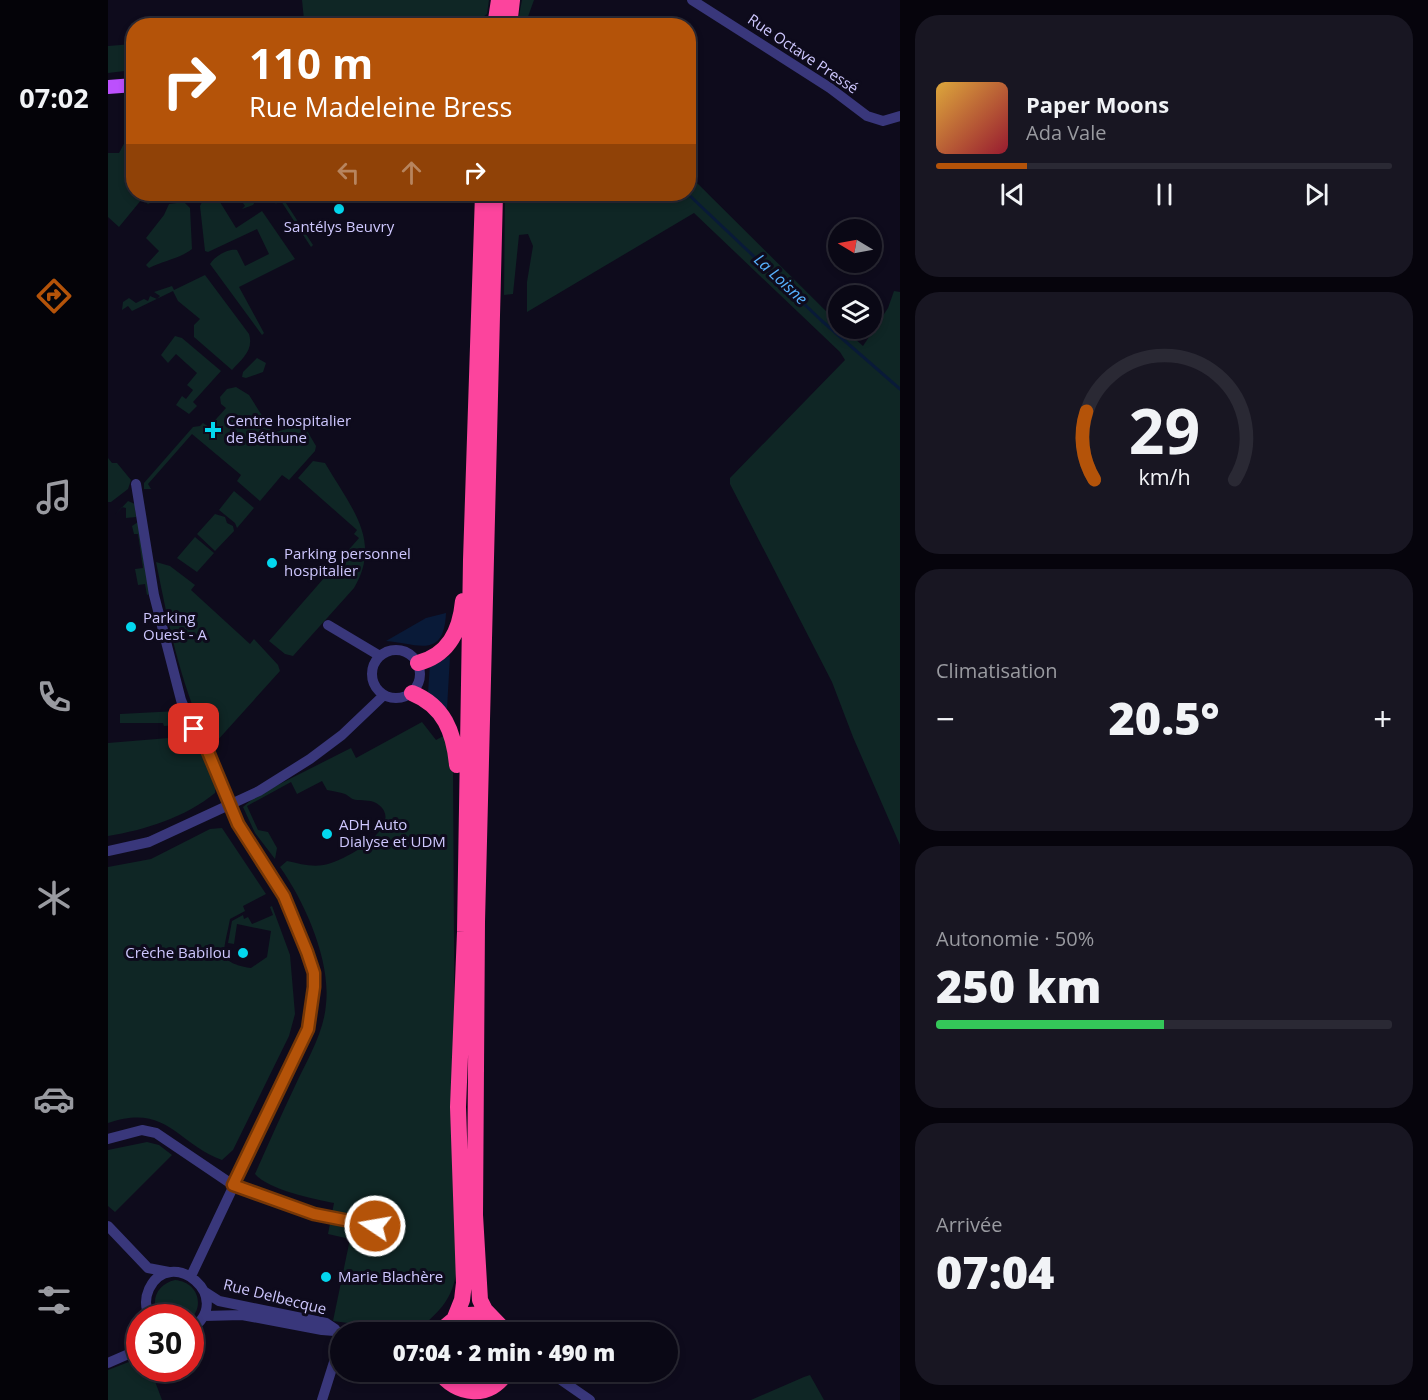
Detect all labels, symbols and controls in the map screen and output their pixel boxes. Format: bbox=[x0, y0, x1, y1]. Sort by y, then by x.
street label: Rue Octave Pressé bbox=[744, 9, 863, 98]
text: 110 m bbox=[249, 34, 373, 91]
icon: right bbox=[150, 42, 228, 120]
text: 07:02 bbox=[19, 79, 89, 116]
text: Rue Madeleine Bress bbox=[249, 88, 512, 125]
text: Paper Moons bbox=[1026, 89, 1169, 119]
text: Ada Vale bbox=[1026, 119, 1107, 146]
icon: left bbox=[332, 156, 365, 189]
icon: ahead bbox=[395, 156, 428, 189]
icon: right bbox=[458, 156, 491, 189]
icon: previous bbox=[996, 178, 1029, 211]
icon: pause bbox=[1148, 178, 1181, 211]
icon: next bbox=[1300, 178, 1333, 211]
marker: Santélys Beuvry bbox=[332, 202, 346, 216]
place label: Santélys Beuvry bbox=[284, 216, 395, 236]
north arrow bbox=[828, 219, 882, 273]
map controls bbox=[828, 219, 882, 339]
water label: La Loisne bbox=[749, 249, 813, 309]
icon: directions bbox=[33, 275, 75, 317]
button: layers bbox=[828, 285, 882, 339]
text: 29 bbox=[1128, 387, 1200, 472]
place label: Centre hospitalier de Béthune bbox=[226, 410, 351, 447]
marker: Centre hospitalier de Béthune bbox=[204, 421, 222, 439]
text: km/h bbox=[1138, 462, 1190, 491]
icon: music bbox=[33, 476, 75, 518]
place label: Parking personnel hospitalier bbox=[284, 543, 411, 580]
marker: Parking personnel hospitalier bbox=[265, 556, 279, 570]
place label: Parking Ouest - A bbox=[143, 607, 207, 644]
marker: Parking Ouest - A bbox=[124, 620, 138, 634]
text: Climatisation bbox=[936, 657, 1058, 684]
icon: phone bbox=[33, 676, 75, 718]
text: 20.5° bbox=[1108, 687, 1220, 748]
text: − bbox=[936, 696, 955, 741]
text: + bbox=[1373, 696, 1392, 741]
pin bbox=[168, 703, 219, 754]
icon: arrive bbox=[177, 712, 210, 745]
place label: ADH Auto Dialyse et UDM bbox=[339, 814, 446, 851]
marker: ADH Auto Dialyse et UDM bbox=[320, 827, 334, 841]
icon: climate bbox=[33, 877, 75, 919]
text: Autonomie · 50% bbox=[936, 925, 1094, 952]
place label: Crèche Babilou bbox=[125, 942, 231, 962]
marker: Crèche Babilou bbox=[236, 946, 250, 960]
text: 250 km bbox=[936, 955, 1101, 1016]
icon: car bbox=[33, 1078, 75, 1120]
position arrow bbox=[343, 1194, 407, 1258]
text: Arrivée bbox=[936, 1211, 1003, 1238]
text: 07:04 bbox=[936, 1241, 1054, 1302]
place label: Marie Blachère bbox=[338, 1266, 443, 1286]
marker: Marie Blachère bbox=[319, 1270, 333, 1284]
street label: Rue Delbecque bbox=[222, 1274, 329, 1318]
icon: filters bbox=[33, 1279, 75, 1321]
speed limit sign: 30 bbox=[126, 1304, 204, 1382]
text: 07:04 · 2 min · 490 m bbox=[393, 1337, 615, 1367]

